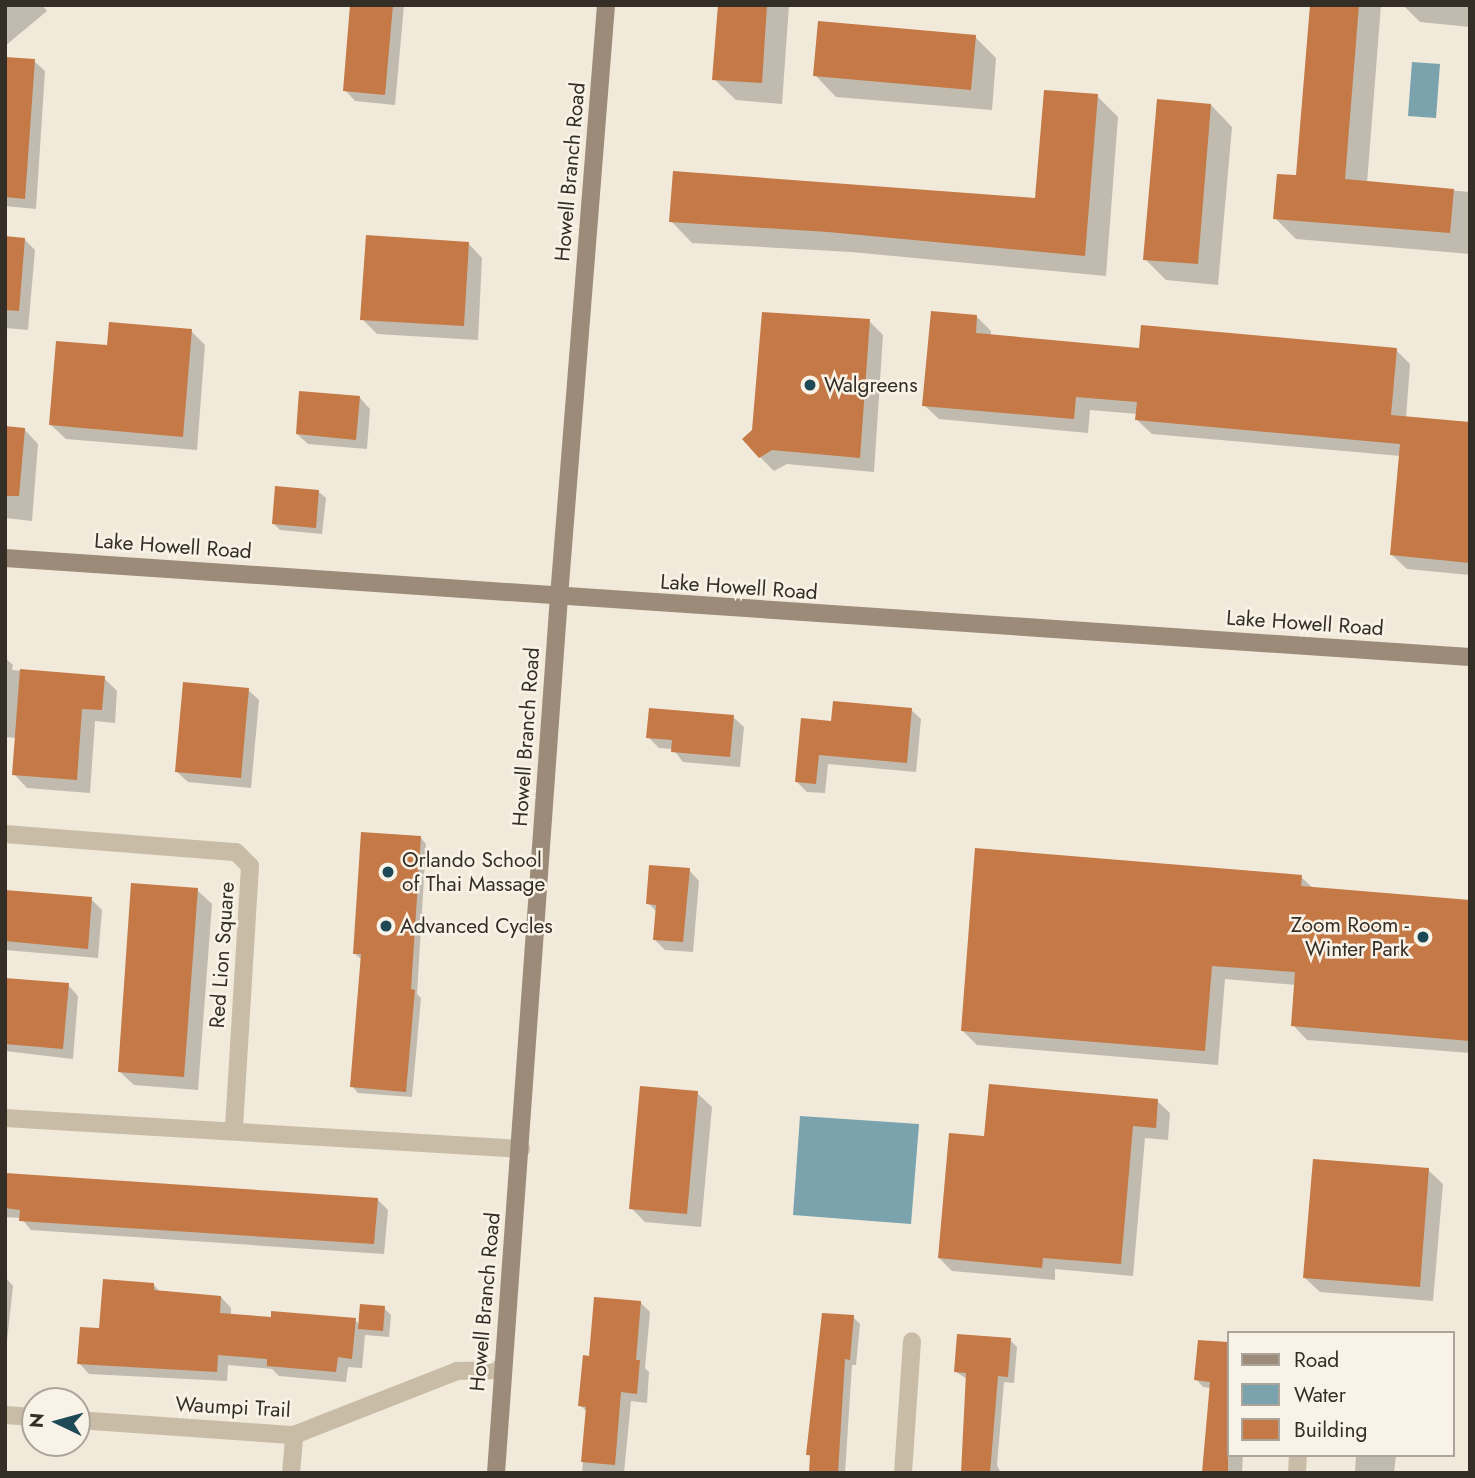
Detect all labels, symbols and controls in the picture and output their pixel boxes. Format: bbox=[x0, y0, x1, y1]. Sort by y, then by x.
street label: Howell Branch Road bbox=[550, 81, 590, 263]
place label: Walgreens bbox=[824, 372, 918, 398]
marker: Walgreens bbox=[802, 377, 818, 393]
street label: Lake Howell Road bbox=[93, 528, 253, 564]
street label: Lake Howell Road bbox=[659, 569, 819, 605]
street label: Lake Howell Road bbox=[1225, 605, 1385, 641]
street label: Howell Branch Road bbox=[507, 647, 545, 827]
place label: Orlando School of Thai Massage bbox=[402, 847, 545, 897]
marker: Orlando School of Thai Massage bbox=[380, 864, 396, 880]
street label: Red Lion Square bbox=[204, 881, 240, 1029]
place label: Zoom Room - Winter Park bbox=[1291, 912, 1409, 962]
place label: Advanced Cycles bbox=[400, 913, 553, 939]
marker: Advanced Cycles bbox=[378, 918, 394, 934]
marker: Zoom Room - Winter Park bbox=[1415, 929, 1431, 945]
street label: Howell Branch Road bbox=[465, 1211, 505, 1393]
legend bbox=[1226, 1331, 1454, 1457]
text: Road bbox=[1294, 1345, 1339, 1375]
text: Water bbox=[1294, 1380, 1346, 1410]
north arrow bbox=[21, 1387, 91, 1457]
street label: Waumpi Trail bbox=[175, 1391, 291, 1423]
text: N bbox=[22, 1412, 51, 1429]
text: Building bbox=[1294, 1415, 1367, 1445]

